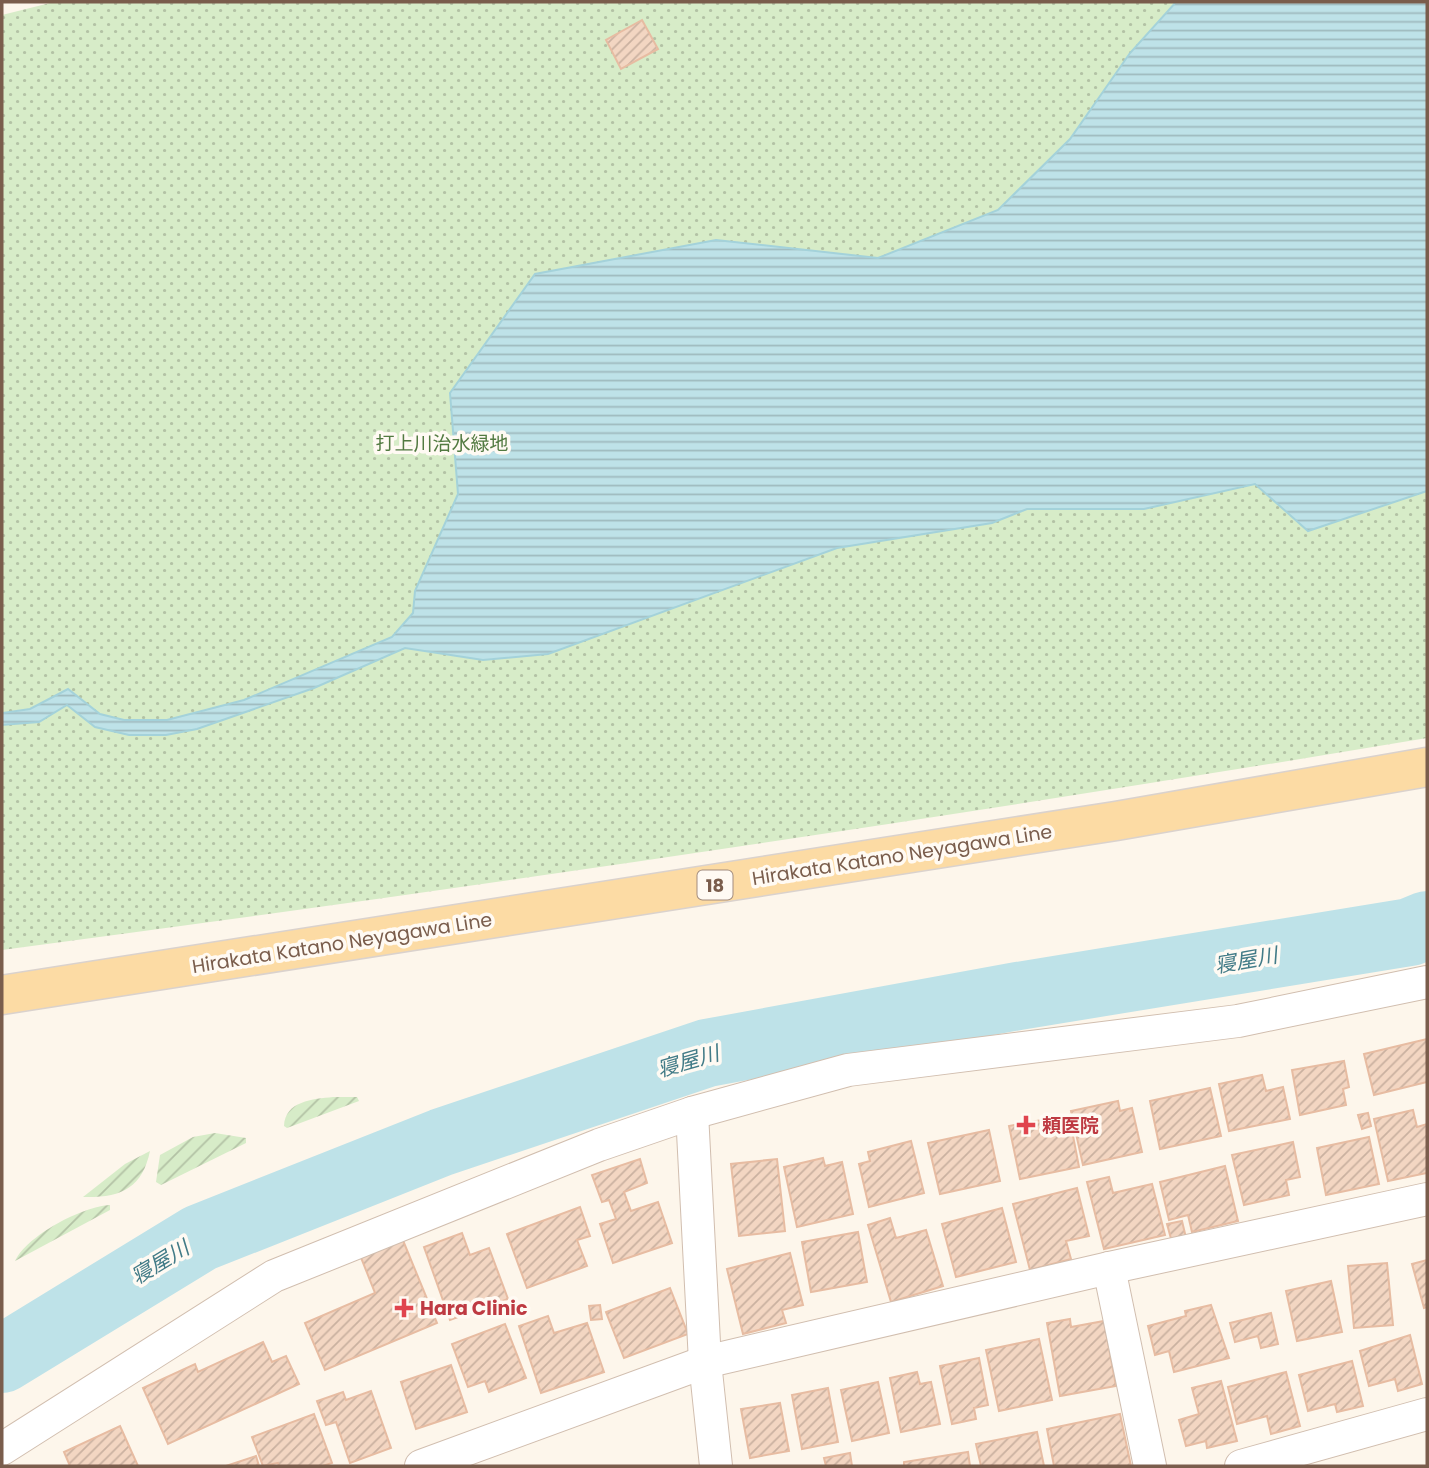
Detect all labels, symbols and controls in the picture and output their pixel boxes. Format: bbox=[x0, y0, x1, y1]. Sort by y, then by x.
park label: 打上川治水緑地 bbox=[375, 430, 509, 457]
street label: Hirakata Katano Neyagawa Line bbox=[750, 818, 1054, 892]
road number: 18 bbox=[698, 870, 732, 900]
street label: Hirakata Katano Neyagawa Line bbox=[190, 906, 494, 980]
water label: 寝屋川 bbox=[1212, 940, 1282, 980]
water label: 寝屋川 bbox=[654, 1038, 724, 1084]
place label: 頼医院 bbox=[1042, 1112, 1099, 1139]
marker: 頼医院 bbox=[1016, 1115, 1036, 1135]
water label: 寝屋川 bbox=[126, 1232, 196, 1291]
place label: Hara Clinic bbox=[420, 1295, 527, 1322]
marker: Hara Clinic bbox=[394, 1298, 414, 1318]

